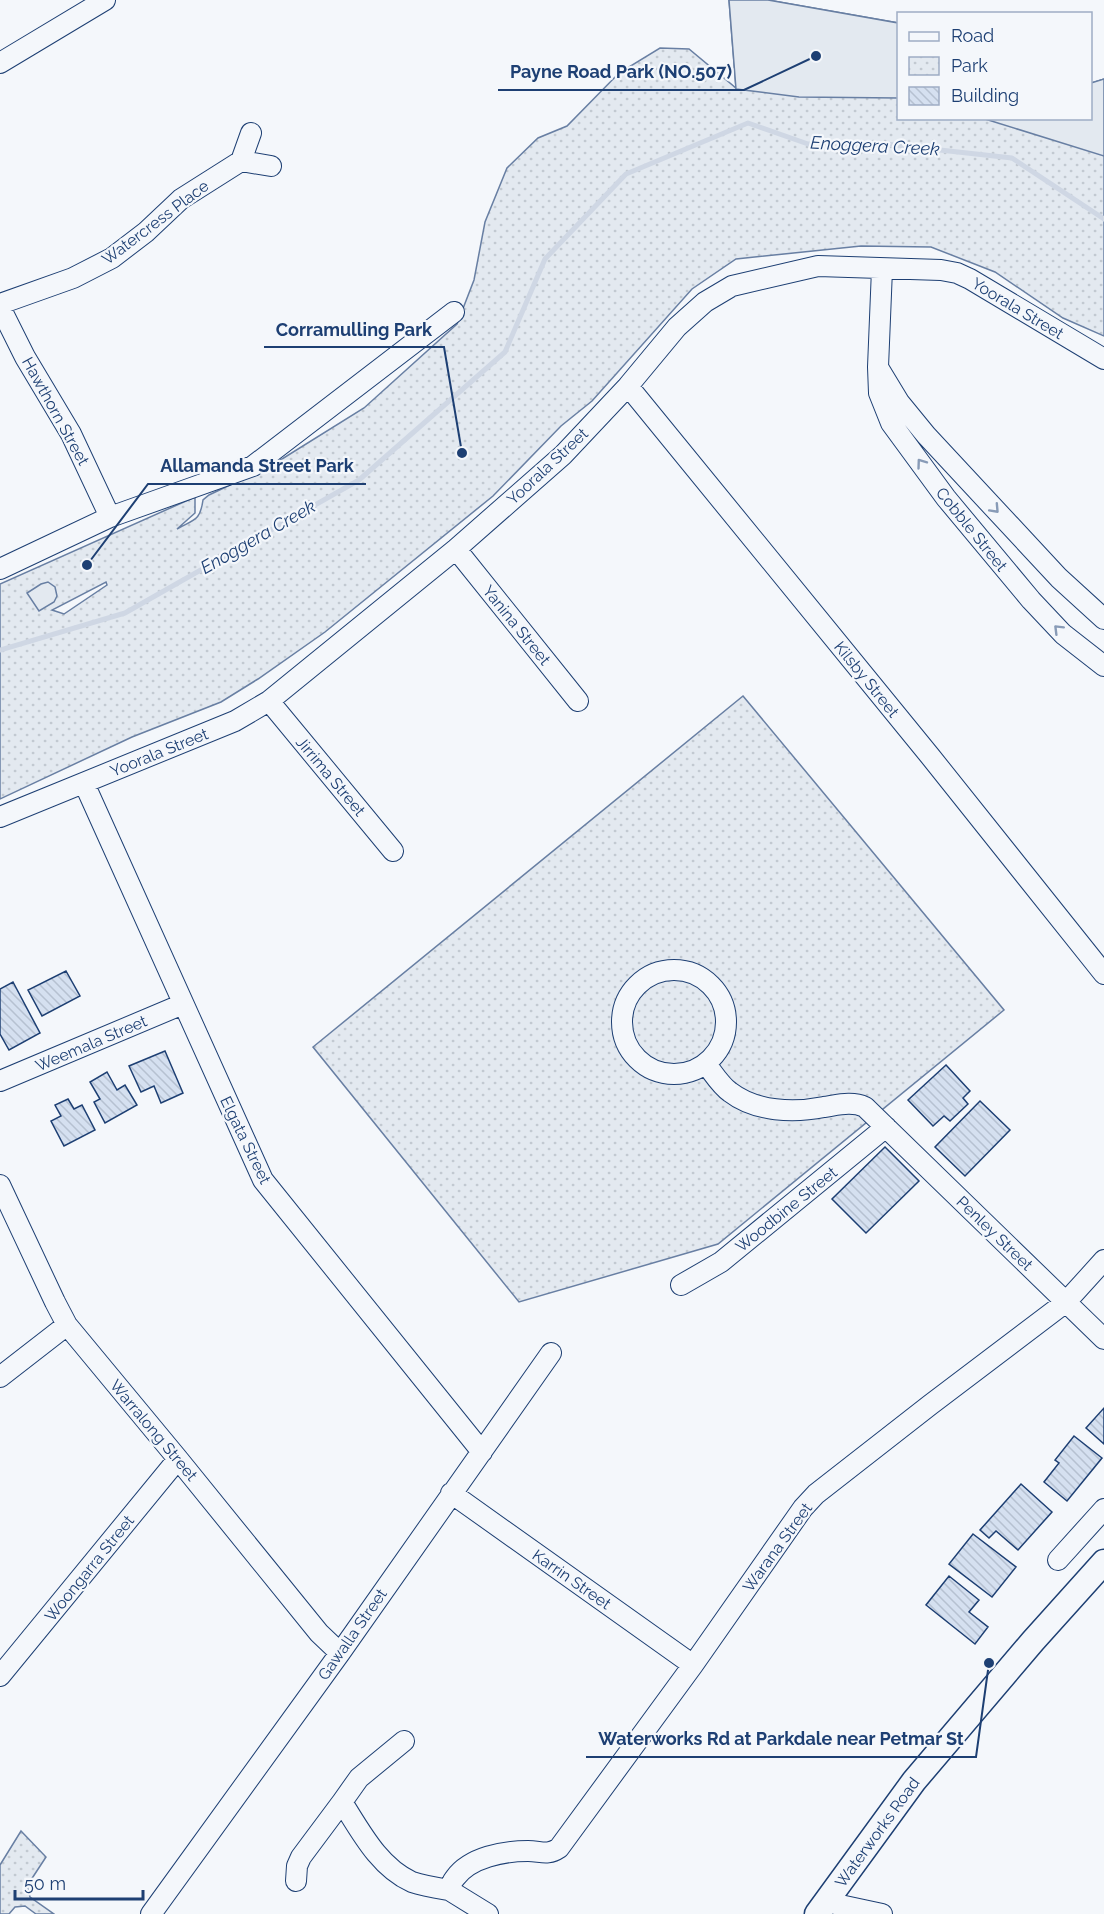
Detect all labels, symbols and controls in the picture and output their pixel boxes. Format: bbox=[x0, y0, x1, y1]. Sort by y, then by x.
legend bbox=[897, 12, 1092, 120]
text: Road bbox=[951, 25, 994, 46]
callout: Payne Road Park (NO.507) bbox=[498, 54, 744, 90]
text: Park bbox=[951, 55, 988, 76]
text: Payne Road Park (NO.507) bbox=[510, 61, 732, 82]
text: Building bbox=[951, 85, 1019, 106]
water label: Enoggera Creek bbox=[810, 132, 941, 159]
street label: Watercress Place bbox=[98, 176, 212, 269]
street label: Yoorala Street bbox=[968, 274, 1068, 344]
callout: Corramulling Park bbox=[264, 311, 444, 347]
text: Corramulling Park bbox=[276, 319, 433, 340]
street label: Hawthorn Street bbox=[18, 354, 93, 469]
street label: Yoorala Street bbox=[503, 424, 592, 509]
callout: Allamanda Street Park bbox=[148, 448, 366, 484]
text: Allamanda Street Park bbox=[160, 455, 355, 476]
one-way arrow bbox=[917, 459, 928, 470]
street label: Cobble Street bbox=[932, 484, 1012, 576]
water label: Enoggera Creek bbox=[196, 495, 319, 578]
one-way arrow bbox=[988, 502, 999, 513]
street label: Yanina Street bbox=[479, 582, 555, 669]
one-way arrow bbox=[1055, 626, 1066, 637]
street label: Kilsby Street bbox=[830, 638, 903, 722]
street label: Yoorala Street bbox=[108, 724, 211, 781]
street label: Jirrima Street bbox=[292, 733, 370, 820]
street label: Weemala Street bbox=[33, 1011, 150, 1076]
street label: Elgata Street bbox=[216, 1093, 275, 1188]
street label: Woodbine Street bbox=[732, 1162, 841, 1256]
street label: Penley Street bbox=[953, 1192, 1037, 1275]
street label: Warralong Street bbox=[106, 1376, 202, 1485]
street label: Warana Street bbox=[739, 1499, 816, 1596]
street label: Woongarra Street bbox=[41, 1511, 138, 1625]
street label: Karrin Street bbox=[529, 1545, 615, 1614]
street label: Gawalla Street bbox=[314, 1584, 391, 1684]
callout: Waterworks Rd at Parkdale near Petmar St bbox=[586, 1721, 976, 1757]
text: Waterworks Rd at Parkdale near Petmar St bbox=[598, 1728, 964, 1749]
street label: Waterworks Road bbox=[831, 1774, 924, 1891]
scale bar bbox=[15, 1863, 142, 1901]
text: 50 m bbox=[24, 1873, 66, 1894]

